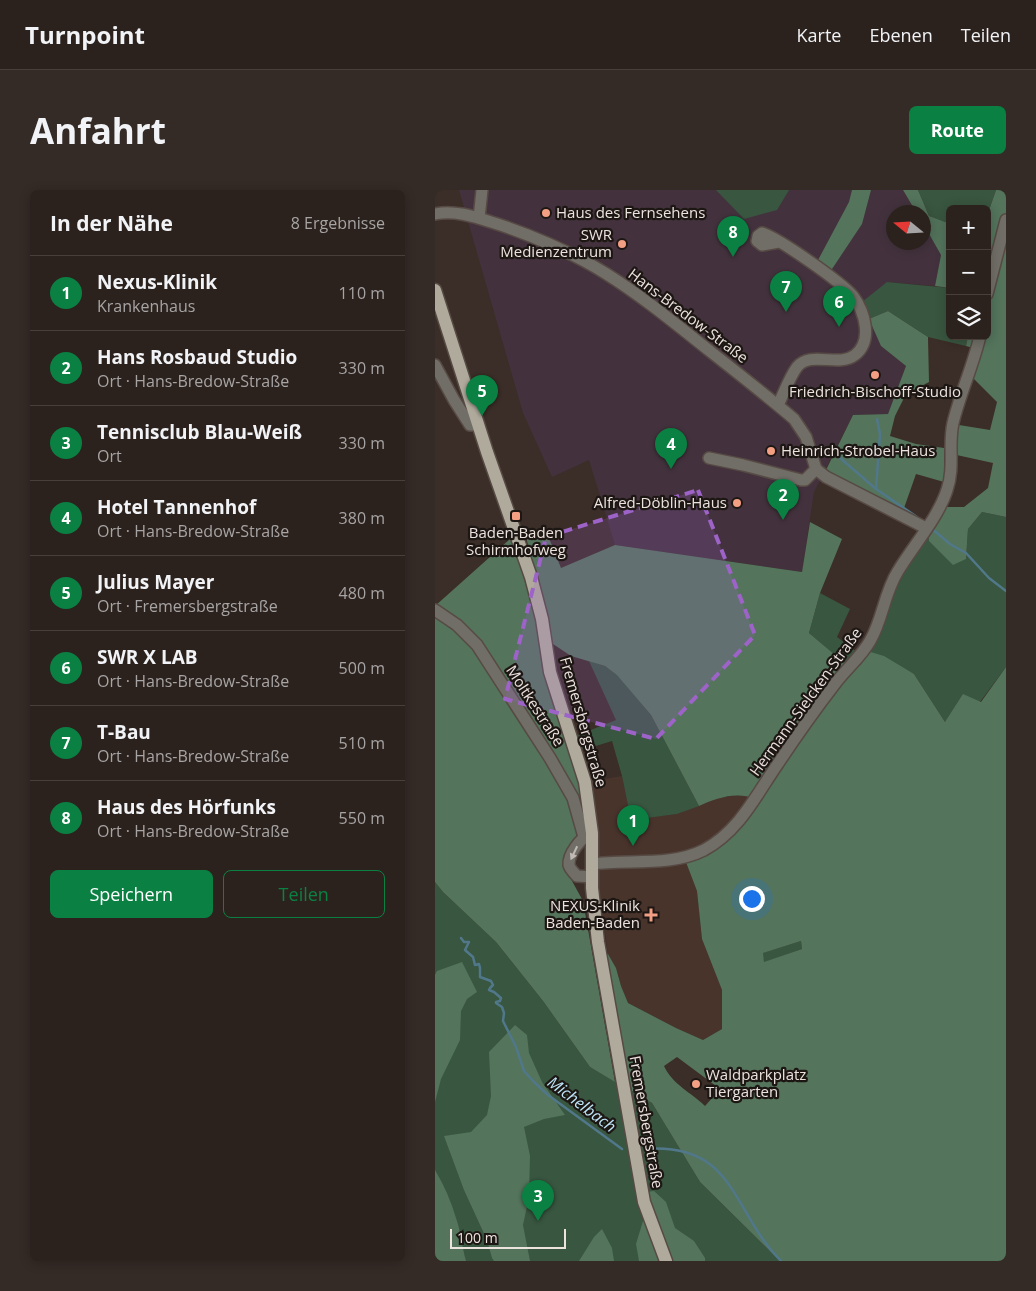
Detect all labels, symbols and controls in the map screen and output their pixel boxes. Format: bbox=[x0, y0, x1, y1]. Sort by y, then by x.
text: Turnpoint bbox=[25, 18, 145, 51]
text: Karte bbox=[797, 23, 841, 47]
text: Ebenen bbox=[869, 23, 933, 47]
text: Teilen bbox=[961, 23, 1011, 47]
button: Route bbox=[909, 106, 1006, 154]
text: Anfahrt bbox=[30, 107, 166, 154]
place label: Haus des Fernsehens bbox=[556, 202, 705, 222]
north arrow bbox=[886, 205, 931, 250]
map controls bbox=[946, 205, 991, 340]
button: + bbox=[946, 205, 991, 250]
marker: Haus des Fernsehens bbox=[540, 207, 552, 219]
text: In der Nähe bbox=[50, 209, 173, 237]
text: 8 Ergebnisse bbox=[291, 212, 385, 234]
pin: 8 bbox=[717, 216, 749, 257]
place label: SWR Medienzentrum bbox=[500, 224, 613, 261]
marker: SWR Medienzentrum bbox=[616, 238, 628, 250]
button: − bbox=[946, 250, 991, 295]
street label: Hans-Bredow-Straße bbox=[625, 264, 753, 367]
text: Nexus-Klinik bbox=[97, 269, 217, 295]
pin: 7 bbox=[770, 271, 802, 312]
text: 1 bbox=[61, 282, 71, 304]
text: 110 m bbox=[339, 282, 385, 304]
pin: 6 bbox=[823, 286, 855, 327]
text: Krankenhaus bbox=[97, 295, 195, 317]
button: layers bbox=[946, 295, 991, 340]
text: Hans Rosbaud Studio bbox=[97, 344, 297, 370]
text: 2 bbox=[61, 357, 71, 379]
text: 330 m bbox=[339, 357, 385, 379]
marker: Friedrich-Bischoff-Studio bbox=[869, 369, 881, 381]
text: Ort · Hans-Bredow-Straße bbox=[97, 370, 289, 392]
pin: 5 bbox=[466, 375, 498, 416]
place label: Friedrich-Bischoff-Studio bbox=[789, 381, 961, 401]
text: Tennisclub Blau-Weiß bbox=[97, 419, 302, 445]
pin: 4 bbox=[655, 428, 687, 469]
text: 3 bbox=[61, 432, 71, 454]
text: 330 m bbox=[339, 432, 385, 454]
place label: Heinrich-Strobel-Haus bbox=[781, 440, 935, 460]
text: Ort bbox=[97, 445, 122, 467]
marker: Heinrich-Strobel-Haus bbox=[765, 445, 777, 457]
pin: 2 bbox=[767, 479, 799, 520]
place label: Alfred-Döblin-Haus bbox=[594, 492, 727, 512]
text: Hotel Tannenhof bbox=[97, 494, 256, 520]
marker: Alfred-Döblin-Haus bbox=[731, 497, 743, 509]
text: 4 bbox=[61, 507, 71, 529]
text: 380 m bbox=[339, 507, 385, 529]
marker: Baden-Baden Schirmhofweg bbox=[510, 510, 522, 522]
text: Ort · Hans-Bredow-Straße bbox=[97, 520, 289, 542]
place label: Baden-Baden Schirmhofweg bbox=[466, 522, 566, 559]
text: Julius Mayer bbox=[97, 569, 214, 595]
text: 5 bbox=[61, 582, 71, 604]
text: 480 m bbox=[339, 582, 385, 604]
text: Ort · Fremersbergstraße bbox=[97, 595, 278, 617]
street label: Hermann-Sielcken-Straße bbox=[745, 623, 866, 780]
text: SWR X LAB bbox=[97, 644, 198, 670]
street label: Fremersbergstraße bbox=[556, 654, 612, 789]
text: 6 bbox=[61, 657, 71, 679]
text: 500 m bbox=[339, 657, 385, 679]
street label: Moltkestraße bbox=[502, 661, 569, 750]
text: Ort · Hans-Bredow-Straße bbox=[97, 670, 289, 692]
text: T-Bau bbox=[97, 719, 151, 745]
text: 7 bbox=[61, 732, 71, 754]
text: 510 m bbox=[339, 732, 385, 754]
text: Ort · Hans-Bredow-Straße bbox=[97, 745, 289, 767]
text: Haus des Hörfunks bbox=[97, 794, 276, 820]
pin: 1 bbox=[617, 805, 649, 846]
text: 8 bbox=[61, 807, 71, 829]
text: 550 m bbox=[339, 807, 385, 829]
text: Ort · Hans-Bredow-Straße bbox=[97, 820, 289, 842]
one-way arrow bbox=[570, 846, 578, 861]
button: Speichern bbox=[50, 870, 213, 918]
button: Teilen bbox=[223, 870, 385, 918]
your location bbox=[739, 886, 765, 912]
place label: NEXUS-Klinik Baden-Baden bbox=[546, 895, 640, 932]
marker: NEXUS-Klinik Baden-Baden bbox=[644, 908, 658, 922]
street label: Fremersbergstraße bbox=[625, 1054, 669, 1190]
place label: Waldparkplatz Tiergarten bbox=[706, 1064, 806, 1101]
water label: Michelbach bbox=[543, 1071, 621, 1137]
marker: Waldparkplatz Tiergarten bbox=[690, 1078, 702, 1090]
pin: 3 bbox=[522, 1180, 554, 1221]
scale bar bbox=[450, 1226, 566, 1249]
text: 100 m bbox=[457, 1228, 498, 1247]

